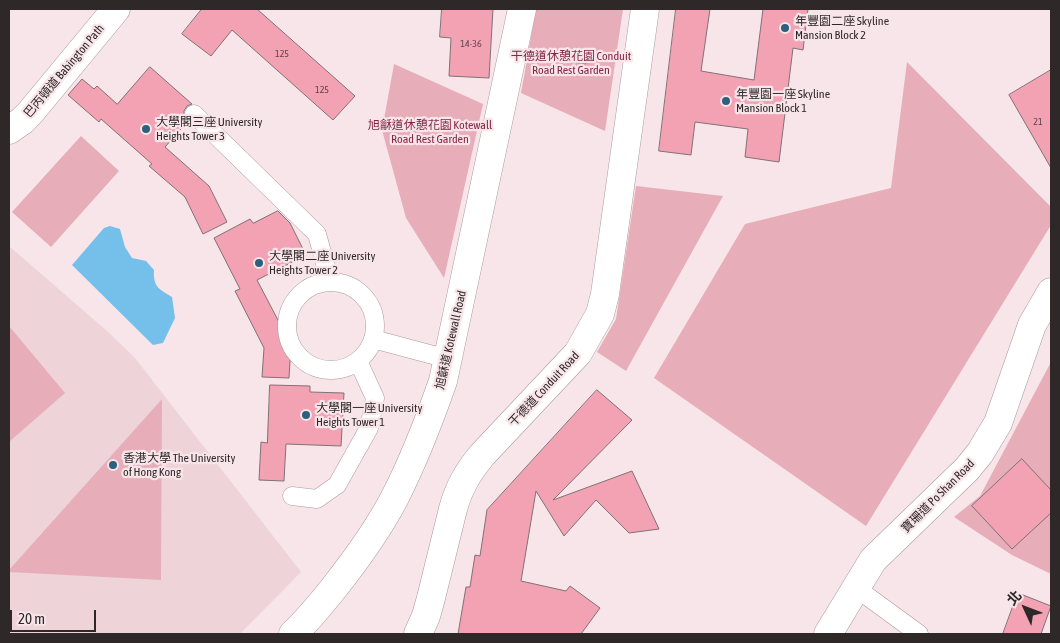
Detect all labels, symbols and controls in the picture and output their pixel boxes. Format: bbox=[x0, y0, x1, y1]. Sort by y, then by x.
place label: 年豐園二座 Skyline Mansion Block 2 bbox=[795, 14, 889, 42]
street label: 巴丙頓道 Babington Path bbox=[21, 21, 107, 121]
marker: 年豐園二座 Skyline Mansion Block 2 bbox=[779, 22, 791, 34]
house number: 14-36 bbox=[460, 38, 482, 50]
house number: 125 bbox=[275, 48, 289, 60]
park label: 干德道休憩花園 Conduit Road Rest Garden bbox=[511, 49, 631, 77]
house number: 125 bbox=[315, 84, 329, 96]
place label: 年豐園一座 Skyline Mansion Block 1 bbox=[736, 87, 830, 115]
marker: 年豐園一座 Skyline Mansion Block 1 bbox=[720, 95, 732, 107]
place label: 大學閣三座 University Heights Tower 3 bbox=[156, 115, 263, 143]
house number: 21 bbox=[1033, 116, 1043, 128]
park label: 旭龢道休憩花園 Kotewall Road Rest Garden bbox=[368, 118, 492, 146]
marker: 大學閣三座 University Heights Tower 3 bbox=[140, 123, 152, 135]
place label: 大學閣二座 University Heights Tower 2 bbox=[269, 249, 376, 277]
marker: 大學閣二座 University Heights Tower 2 bbox=[253, 257, 265, 269]
street label: 旭龢道 Kotewall Road bbox=[433, 289, 469, 391]
street label: 干德道 Conduit Road bbox=[506, 349, 582, 429]
place label: 大學閣一座 University Heights Tower 1 bbox=[316, 401, 423, 429]
marker: 大學閣一座 University Heights Tower 1 bbox=[300, 409, 312, 421]
place label: 香港大學 The University of Hong Kong bbox=[123, 451, 235, 479]
street label: 寶珊道 Po Shan Road bbox=[898, 456, 978, 536]
marker: 香港大學 The University of Hong Kong bbox=[107, 459, 119, 471]
north arrow bbox=[1000, 583, 1050, 633]
text: 北 bbox=[1003, 587, 1025, 608]
scale bar bbox=[12, 600, 99, 632]
text: 20 m bbox=[18, 610, 45, 627]

